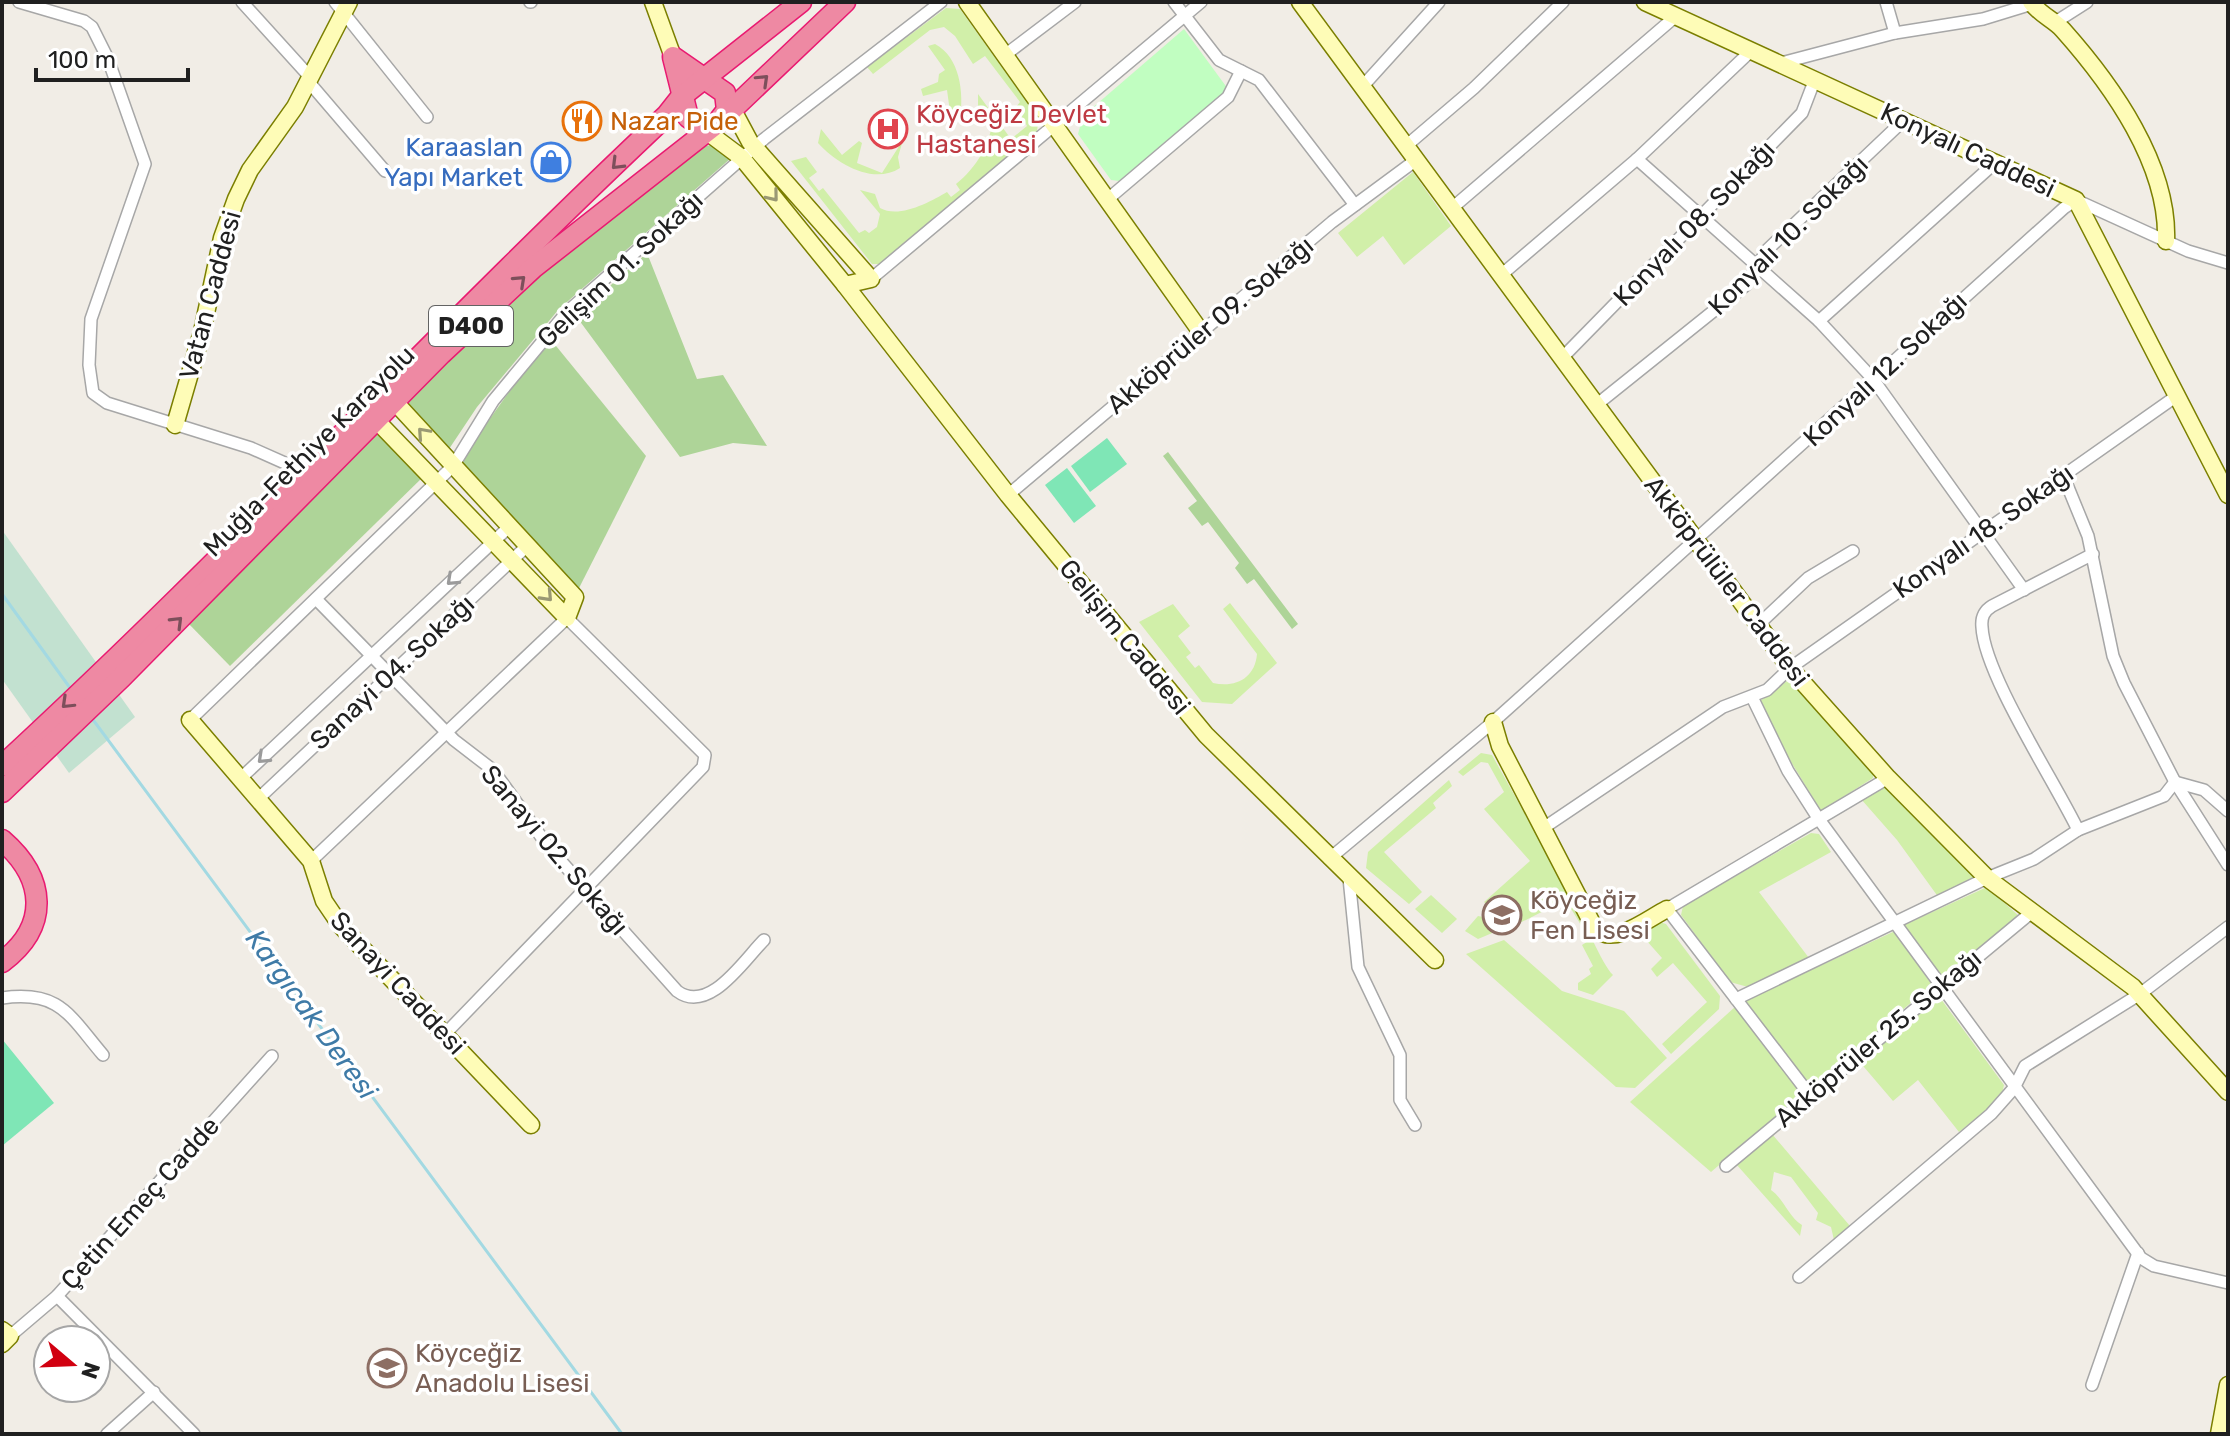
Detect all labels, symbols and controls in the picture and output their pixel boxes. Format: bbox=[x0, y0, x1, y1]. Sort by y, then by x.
scale bar bbox=[36, 32, 188, 82]
text: 100 m bbox=[48, 46, 116, 74]
one-way arrow bbox=[754, 75, 769, 89]
street label: Konyalı Caddesi bbox=[1876, 96, 2060, 204]
place label: Köyceğiz Devlet Hastanesi bbox=[916, 99, 1107, 160]
restaurant icon: Nazar Pide bbox=[561, 100, 603, 142]
place label: Nazar Pide bbox=[610, 106, 739, 137]
hospital icon: Köyceğiz Devlet Hastanesi bbox=[867, 108, 909, 150]
place label: Karaaslan Yapı Market bbox=[384, 132, 523, 193]
street label: Konyalı 08. Sokağı bbox=[1607, 134, 1781, 313]
shop icon: Karaaslan Yapı Market bbox=[530, 141, 572, 183]
street label: Konyalı 10. Sokağı bbox=[1702, 149, 1875, 322]
one-way arrow bbox=[612, 155, 626, 169]
street label: Gelişim 01. Sokağı bbox=[531, 185, 709, 354]
one-way arrow bbox=[764, 187, 778, 202]
street label: Vatan Caddesi bbox=[173, 207, 248, 383]
street label: Akköprüler 09. Sokağı bbox=[1101, 230, 1320, 421]
one-way arrow bbox=[511, 275, 525, 290]
street label: Konyalı 12. Sokağı bbox=[1797, 286, 1973, 453]
road number: D400 bbox=[429, 306, 513, 346]
street label: Muğla-Fethiye Karayolu bbox=[197, 339, 421, 563]
one-way arrow bbox=[418, 428, 432, 443]
street label: Konyalı 18. Sokağı bbox=[1887, 458, 2079, 605]
street label: Akköprülüler Caddesi bbox=[1638, 470, 1816, 692]
street label: Gelişim Caddesi bbox=[1053, 553, 1197, 721]
one-way arrow bbox=[447, 571, 462, 585]
one-way arrow bbox=[538, 587, 552, 602]
street label: Sanayi 04. Sokağı bbox=[304, 588, 481, 756]
one-way arrow bbox=[168, 617, 182, 631]
one-way arrow bbox=[62, 693, 77, 707]
one-way arrow bbox=[257, 749, 272, 763]
street label: Sanayi 02. Sokağı bbox=[474, 759, 635, 942]
place label: Köyceğiz Fen Lisesi bbox=[1530, 885, 1650, 946]
school or university icon: Köyceğiz Fen Lisesi bbox=[1481, 894, 1523, 936]
street label: Sanayi Caddesi bbox=[324, 905, 472, 1061]
water label: Kargıcak Deresi bbox=[239, 923, 385, 1107]
street label: Akköprüler 25. Sokağı bbox=[1769, 943, 1988, 1134]
street label: Çetin Emeç Cadde bbox=[55, 1111, 226, 1296]
north arrow bbox=[32, 1324, 112, 1404]
place label: Köyceğiz Anadolu Lisesi bbox=[415, 1338, 590, 1399]
school or university icon: Köyceğiz Anadolu Lisesi bbox=[366, 1347, 408, 1389]
text: N bbox=[75, 1358, 106, 1382]

